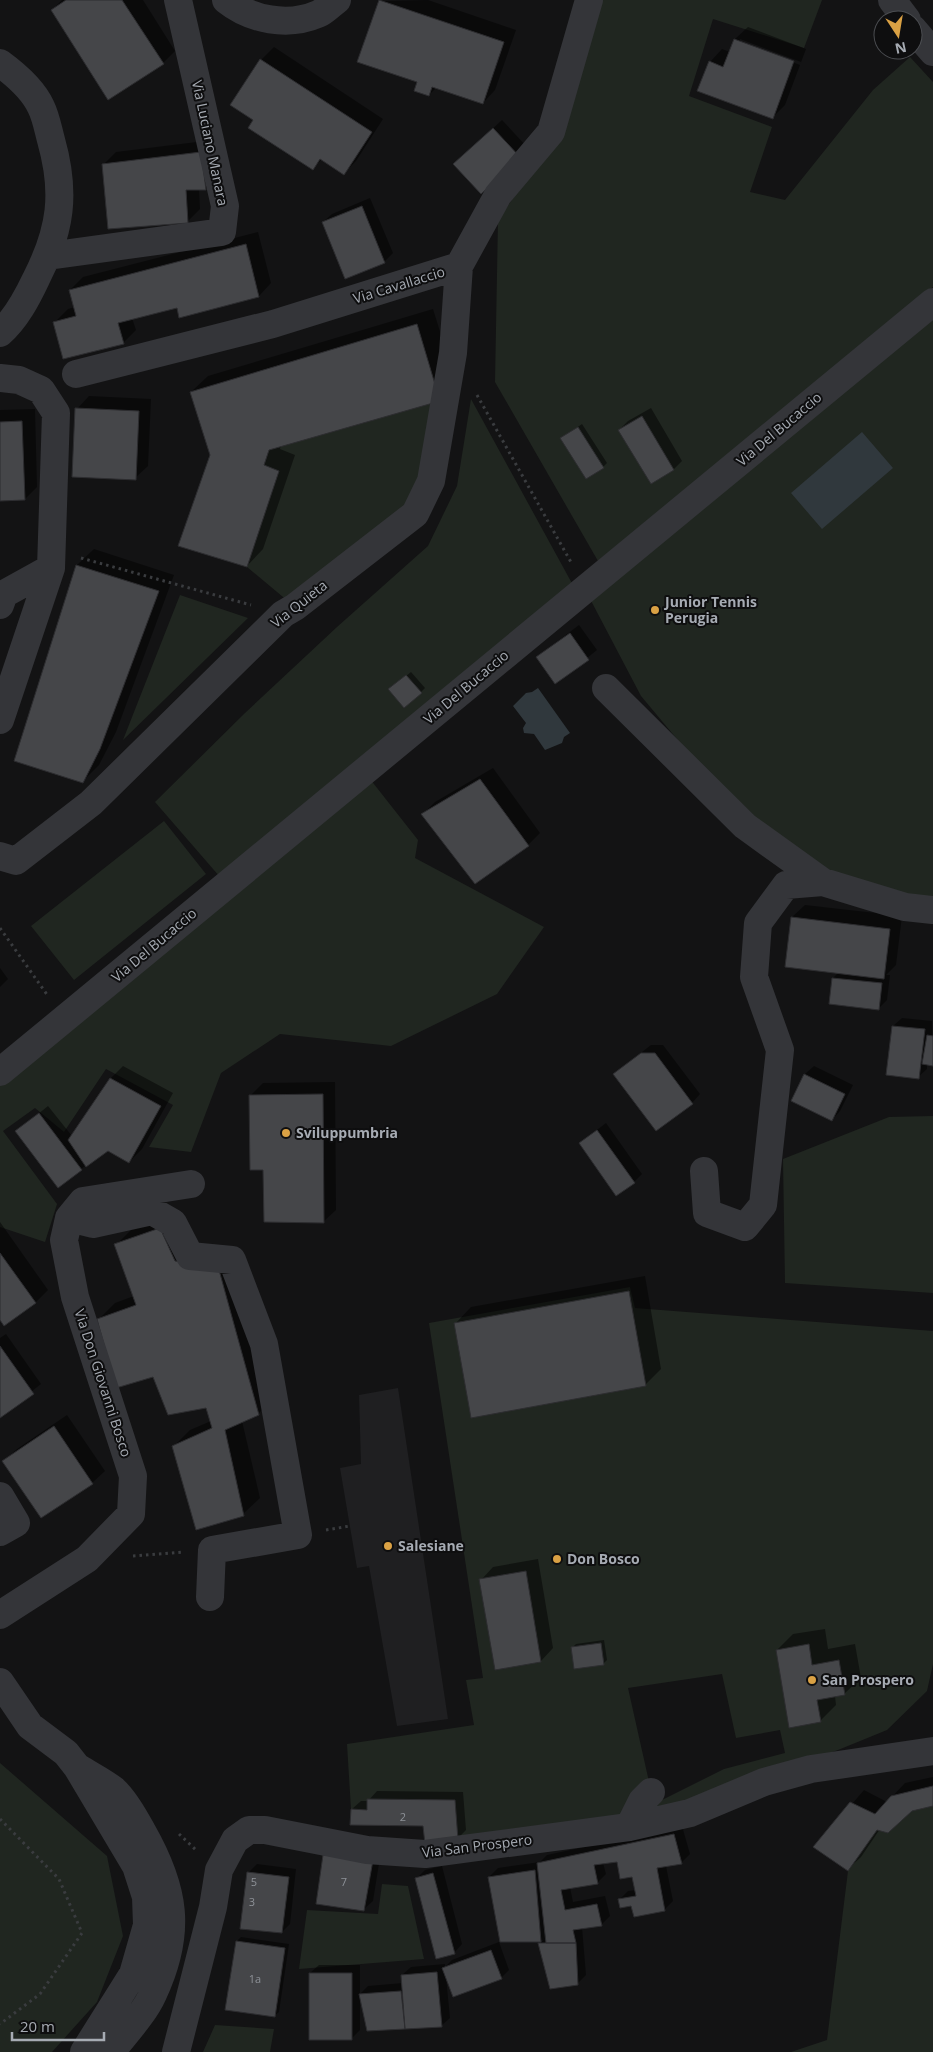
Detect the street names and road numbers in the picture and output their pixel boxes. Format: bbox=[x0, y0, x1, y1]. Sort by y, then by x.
street label: Via Luciano Manara bbox=[188, 78, 233, 208]
street label: Via Cavallaccio bbox=[351, 262, 447, 307]
street label: Via Del Bucaccio bbox=[732, 387, 825, 470]
street label: Via Quieta bbox=[266, 576, 331, 632]
street label: Via Del Bucaccio bbox=[419, 645, 512, 728]
street label: Via Del Bucaccio bbox=[107, 903, 200, 986]
street label: Via Don Giovanni Bosco bbox=[71, 1306, 136, 1459]
street label: Via San Prospero bbox=[421, 1829, 533, 1862]

